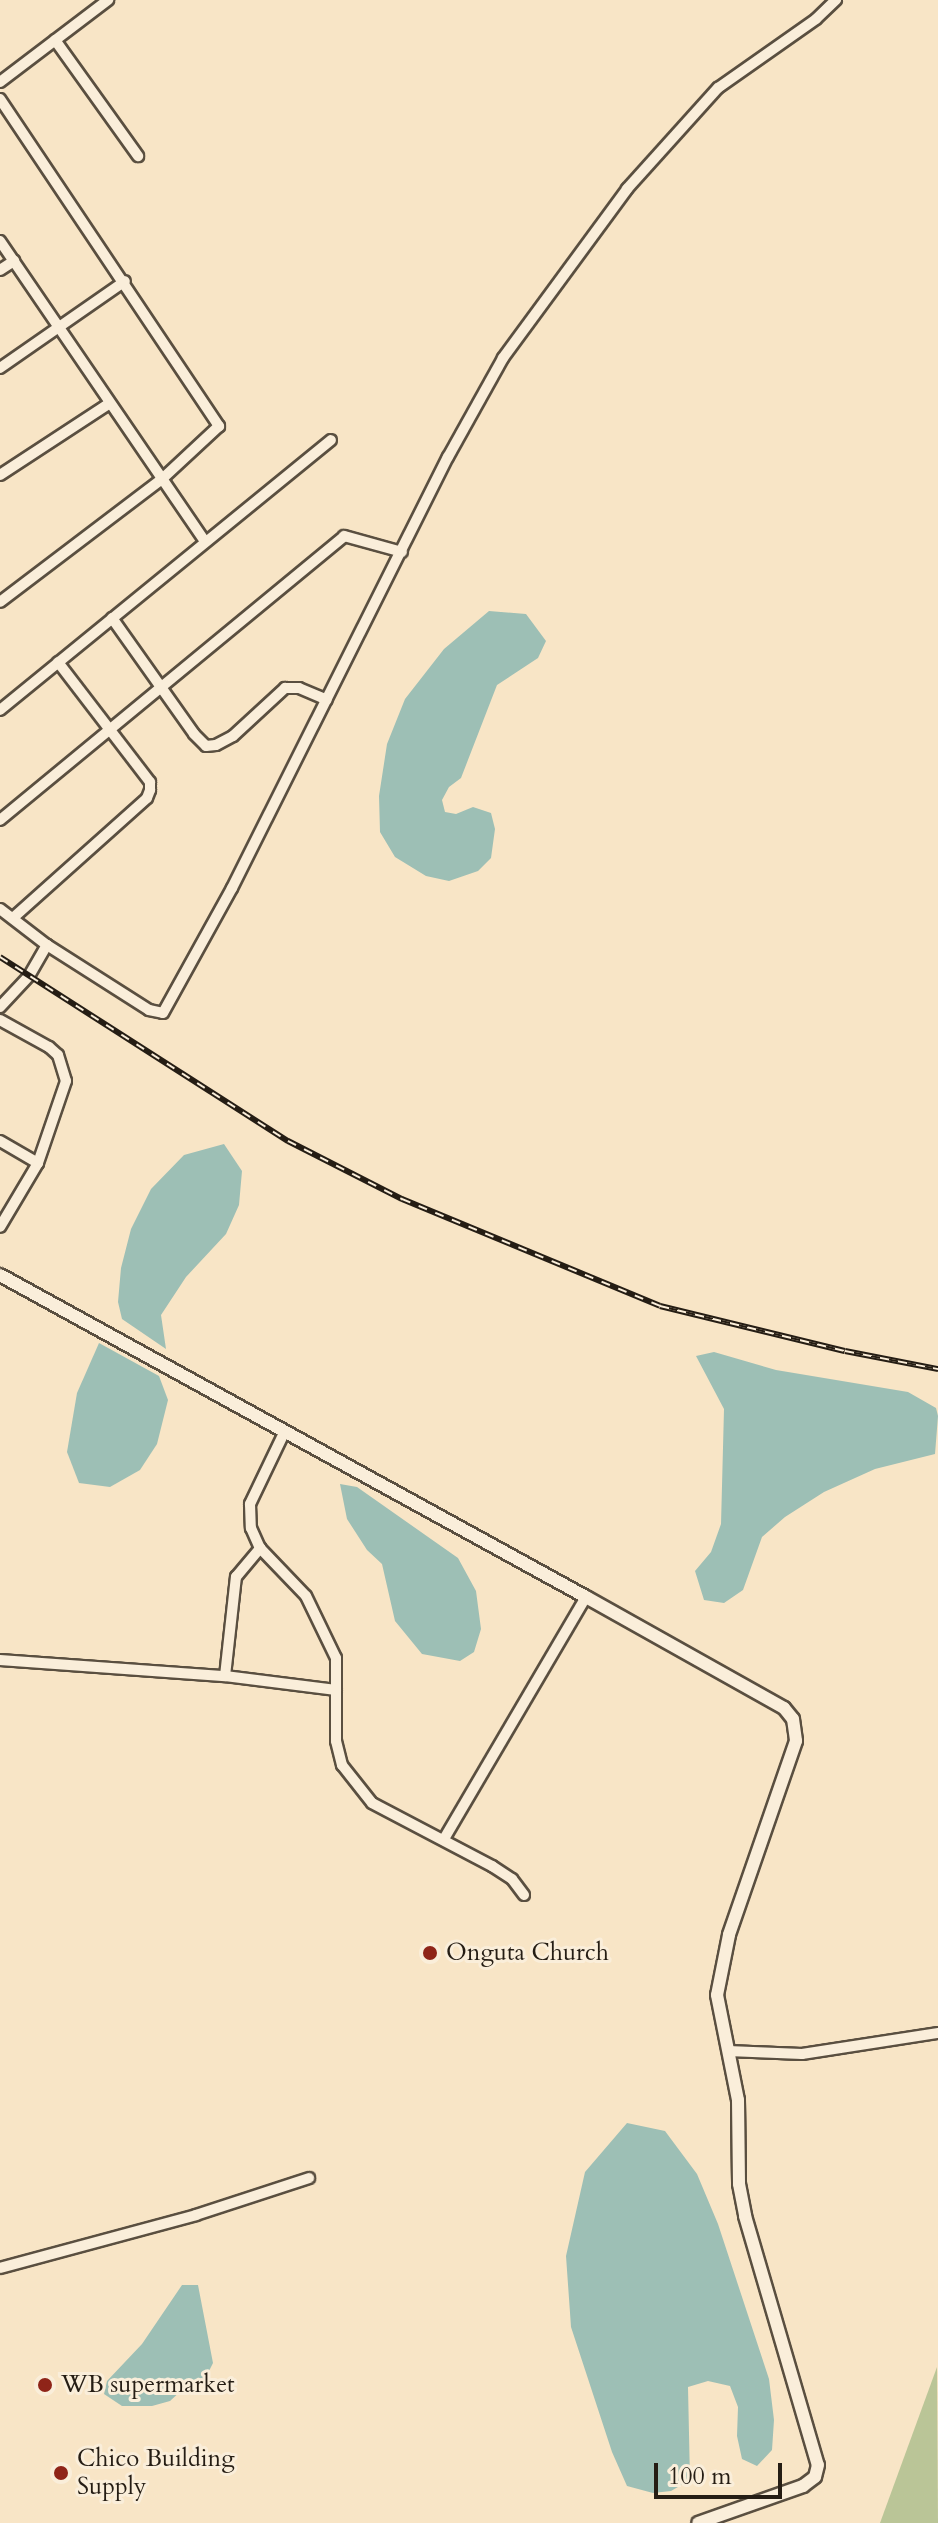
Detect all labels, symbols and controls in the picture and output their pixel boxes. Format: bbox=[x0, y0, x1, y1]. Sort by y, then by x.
place label: Onguta Church bbox=[446, 1939, 609, 1967]
marker: Onguta Church bbox=[421, 1944, 439, 1962]
place label: WB supermarket bbox=[61, 2371, 235, 2399]
marker: WB supermarket bbox=[36, 2376, 54, 2394]
place label: Chico Building Supply bbox=[77, 2445, 235, 2501]
scale bar bbox=[658, 2447, 786, 2497]
text: 100 m bbox=[668, 2460, 732, 2493]
marker: Chico Building Supply bbox=[52, 2464, 70, 2482]

